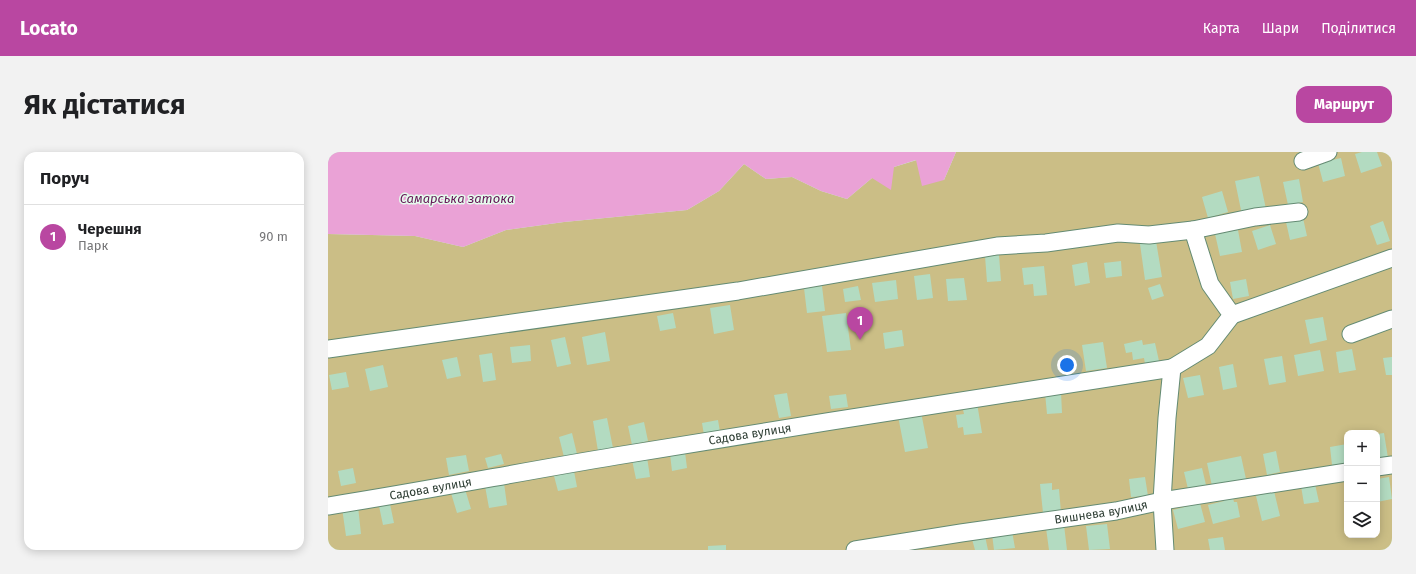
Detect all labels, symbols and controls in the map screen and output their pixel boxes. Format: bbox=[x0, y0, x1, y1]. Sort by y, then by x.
text: Locato bbox=[20, 17, 78, 40]
text: Карта bbox=[1203, 20, 1240, 37]
text: Шари bbox=[1262, 20, 1299, 37]
text: Поділитися bbox=[1321, 20, 1396, 37]
button: Маршрут bbox=[1296, 86, 1392, 123]
text: Як дістатися bbox=[24, 88, 186, 121]
text: Поруч bbox=[40, 168, 89, 189]
water label: Самарська затока bbox=[400, 191, 514, 206]
text: Черешня bbox=[78, 220, 142, 238]
text: 1 bbox=[50, 229, 56, 244]
text: 90 m bbox=[259, 229, 288, 244]
text: Парк bbox=[78, 238, 108, 253]
pin: 1 bbox=[847, 307, 873, 340]
your location bbox=[1057, 355, 1077, 375]
street label: Садова вулиця bbox=[708, 421, 792, 448]
map controls bbox=[1344, 430, 1380, 538]
button: + bbox=[1344, 430, 1380, 466]
button: − bbox=[1344, 466, 1380, 502]
street label: Садова вулиця bbox=[388, 475, 473, 503]
street label: Вишнева вулиця bbox=[1054, 497, 1149, 527]
button: layers bbox=[1344, 502, 1380, 538]

